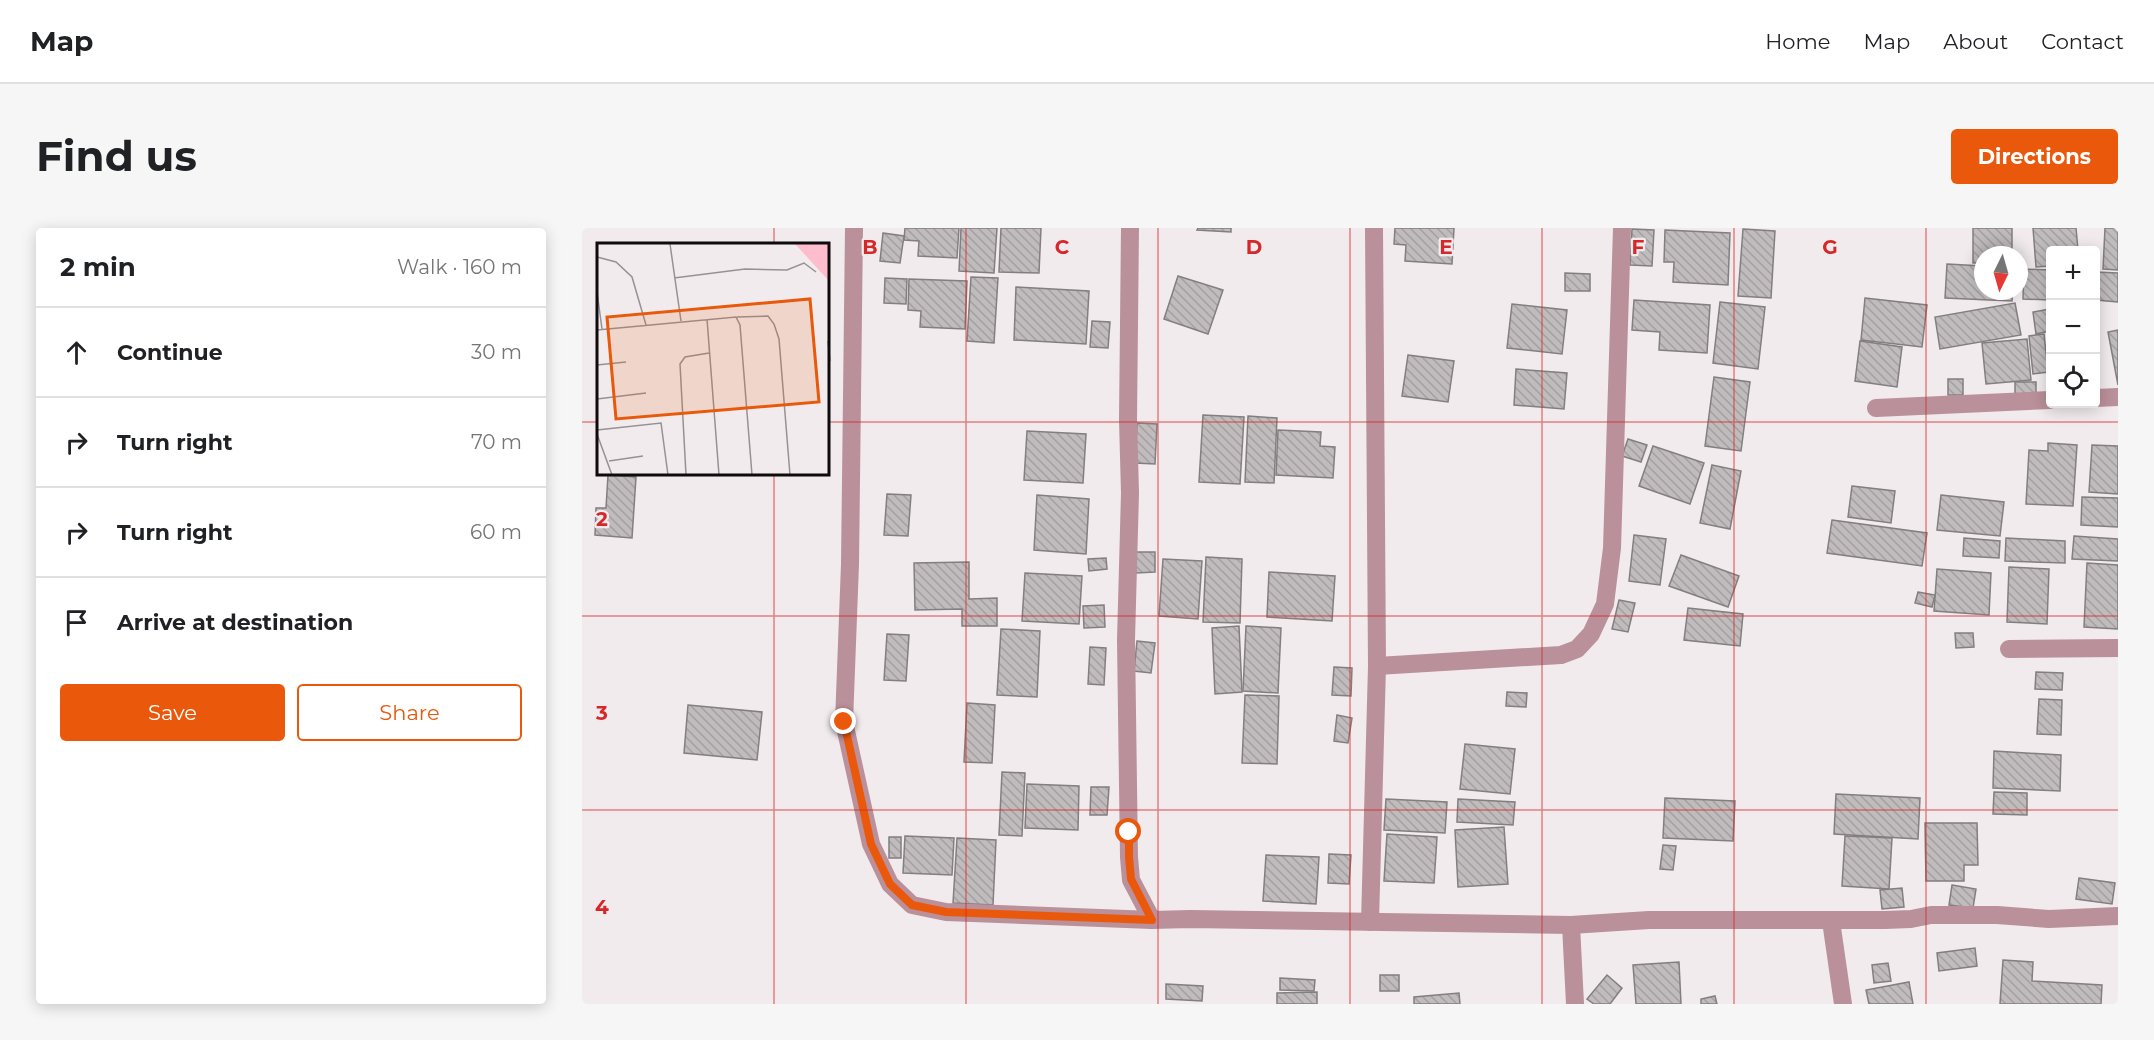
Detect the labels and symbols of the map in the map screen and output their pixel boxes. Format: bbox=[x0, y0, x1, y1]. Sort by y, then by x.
text: B bbox=[862, 235, 878, 259]
text: C bbox=[1055, 235, 1070, 259]
text: D bbox=[1246, 235, 1262, 259]
text: E bbox=[1439, 235, 1453, 259]
text: F bbox=[1632, 235, 1645, 259]
text: G bbox=[1822, 235, 1838, 259]
inset map bbox=[597, 243, 830, 476]
north arrow bbox=[1974, 246, 2028, 300]
text: 2 bbox=[596, 507, 608, 531]
text: 3 bbox=[595, 701, 608, 725]
route end bbox=[830, 708, 856, 734]
route start bbox=[1115, 818, 1141, 844]
text: 4 bbox=[595, 895, 609, 919]

